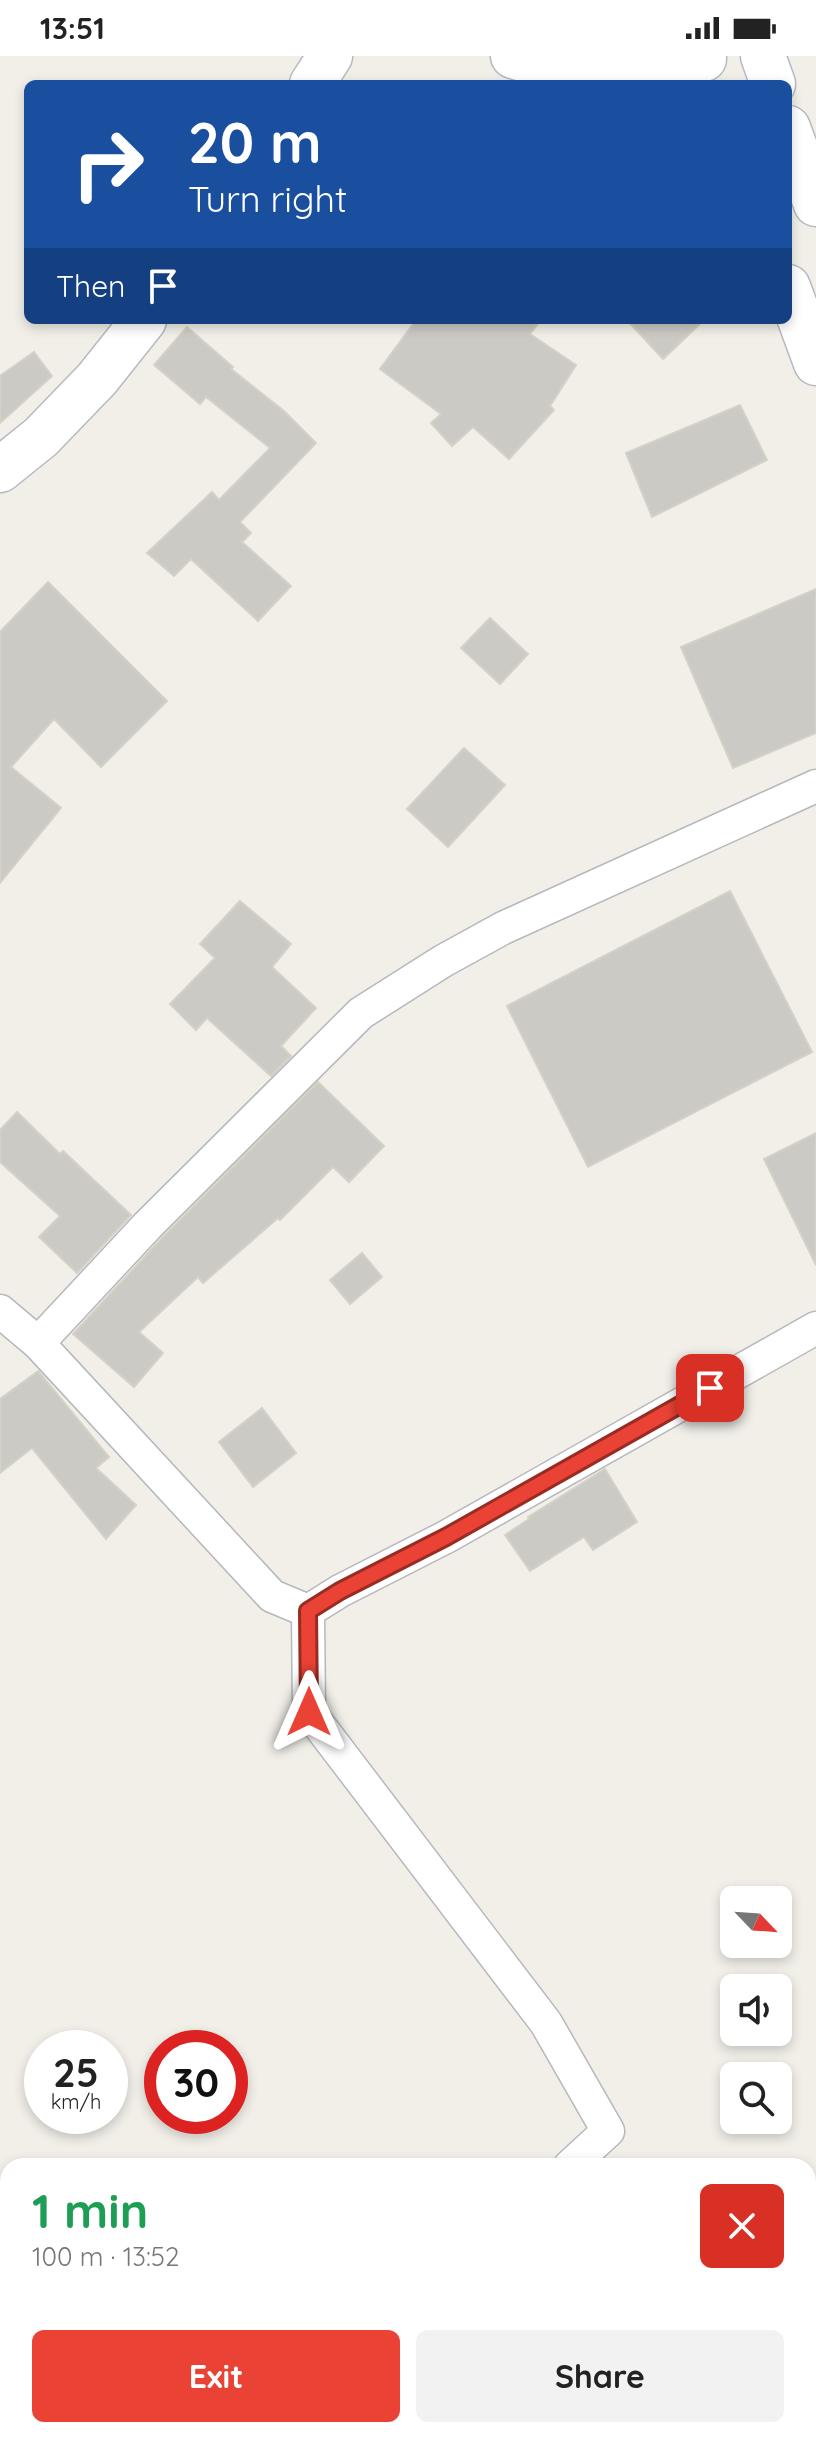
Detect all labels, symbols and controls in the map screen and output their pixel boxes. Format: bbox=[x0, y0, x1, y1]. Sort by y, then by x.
text: 13:51 bbox=[40, 9, 105, 47]
text: 20 m bbox=[188, 107, 322, 177]
icon: right bbox=[56, 112, 160, 216]
text: Turn right bbox=[188, 176, 347, 221]
icon: arrive bbox=[141, 264, 185, 308]
text: Then bbox=[56, 267, 125, 305]
pin bbox=[676, 1354, 744, 1422]
icon: arrive bbox=[688, 1366, 732, 1410]
position arrow bbox=[267, 1670, 351, 1754]
north arrow bbox=[720, 1886, 792, 1958]
map controls bbox=[720, 1886, 792, 2134]
button: sound bbox=[720, 1974, 792, 2046]
speed limit sign: 30 bbox=[144, 2030, 248, 2134]
text: 25 bbox=[53, 2047, 99, 2097]
button: search bbox=[720, 2062, 792, 2134]
text: km/h bbox=[51, 2089, 101, 2114]
text: 1 min bbox=[32, 2180, 148, 2240]
button: close bbox=[700, 2184, 784, 2268]
text: 100 m · 13:52 bbox=[32, 2240, 179, 2273]
button: Exit bbox=[32, 2330, 400, 2422]
button: Share bbox=[416, 2330, 784, 2422]

